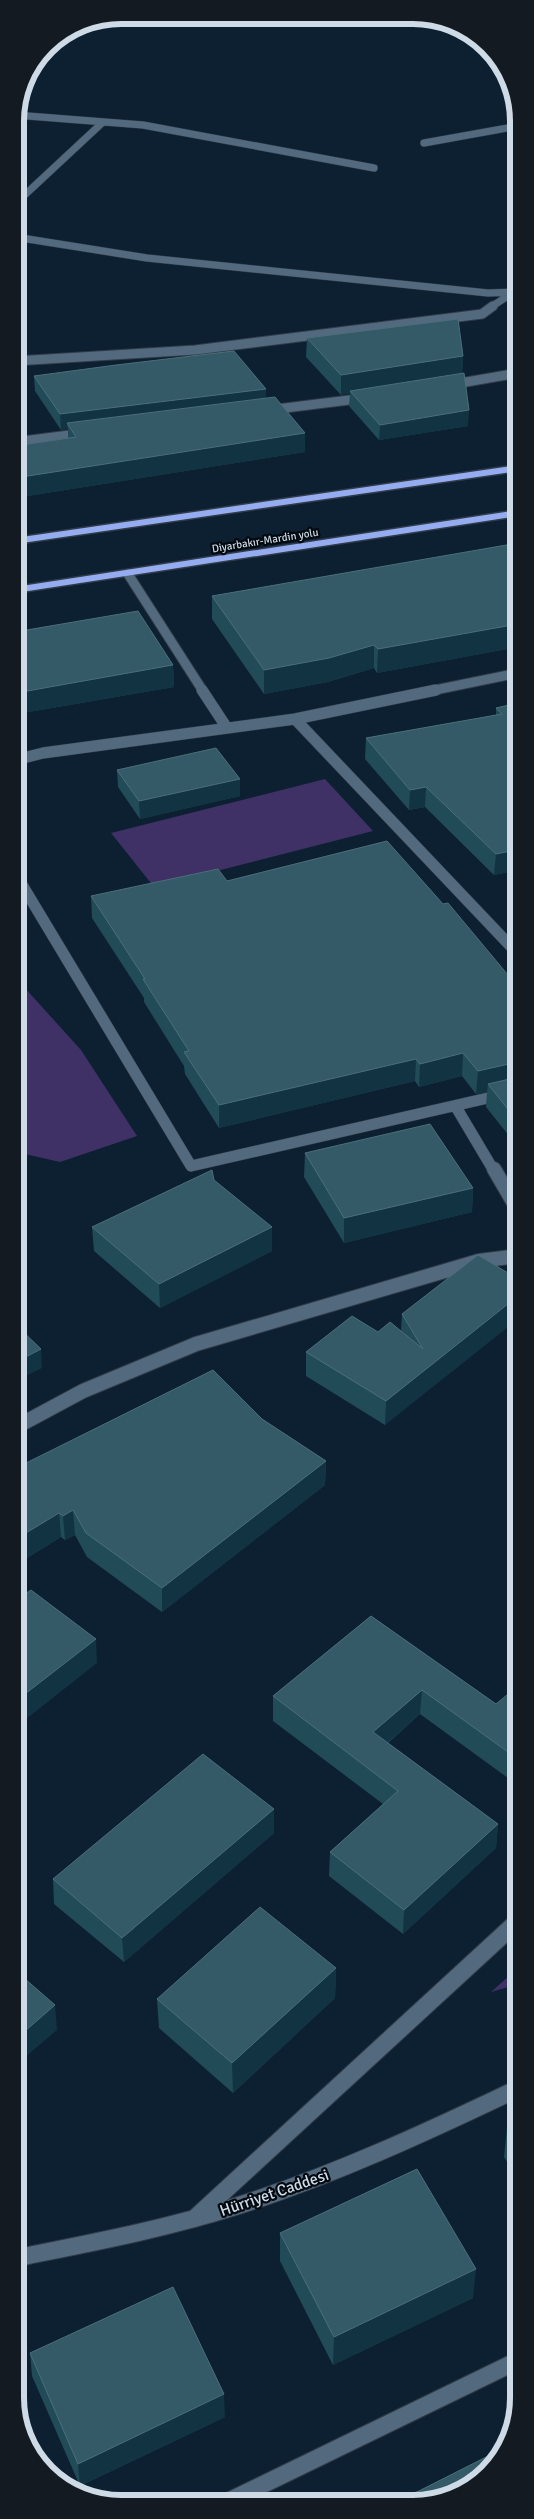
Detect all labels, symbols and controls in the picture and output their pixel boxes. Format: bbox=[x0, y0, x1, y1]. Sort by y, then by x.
street label: Diyarbakır-Mardin yolu bbox=[211, 526, 319, 555]
street label: Hürriyet Caddesi bbox=[217, 2165, 332, 2221]

